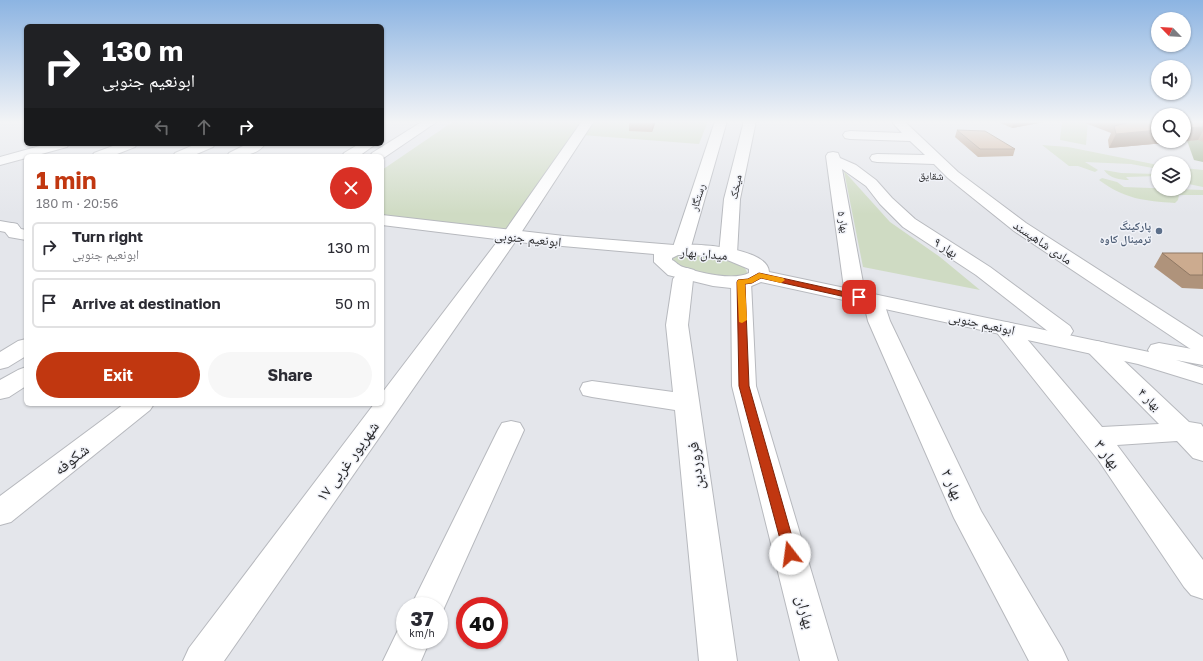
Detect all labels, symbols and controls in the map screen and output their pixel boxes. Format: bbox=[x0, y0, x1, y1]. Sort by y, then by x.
north arrow bbox=[1151, 12, 1191, 52]
map controls bbox=[1151, 12, 1191, 196]
text: 130 m bbox=[102, 34, 183, 67]
icon: right bbox=[36, 40, 88, 92]
button: sound bbox=[1151, 60, 1191, 100]
text: ابونعیم جنوبی bbox=[102, 69, 195, 91]
button: search bbox=[1151, 108, 1191, 148]
icon: left bbox=[151, 116, 173, 138]
icon: ahead bbox=[193, 116, 215, 138]
icon: right bbox=[235, 116, 257, 138]
button: layers bbox=[1151, 156, 1191, 196]
text: 1 min bbox=[36, 165, 96, 194]
button: close bbox=[330, 167, 372, 209]
street label: شقایق bbox=[918, 168, 944, 183]
street label: میخک bbox=[726, 174, 744, 200]
street label: رستگار bbox=[686, 182, 707, 213]
text: 180 m · 20:56 bbox=[36, 195, 118, 211]
street label: بهار ۵ bbox=[836, 210, 852, 234]
street label: مادی شاهپسند bbox=[1010, 216, 1076, 268]
place label: پارکینگ ترمینال کاوه bbox=[1100, 219, 1151, 247]
marker: پارکینگ ترمینال کاوه bbox=[1154, 226, 1164, 236]
text: Turn right bbox=[72, 227, 143, 245]
street label: ابونعیم جنوبی bbox=[494, 227, 562, 250]
street label: بهار ۹ bbox=[930, 233, 961, 262]
icon: right bbox=[38, 236, 60, 258]
text: 130 m bbox=[328, 238, 370, 256]
street label: میدان بهار bbox=[679, 243, 728, 264]
text: ابونعیم جنوبی bbox=[72, 246, 139, 262]
pin bbox=[842, 280, 876, 314]
icon: arrive bbox=[848, 286, 870, 308]
icon: arrive bbox=[38, 292, 60, 314]
text: Arrive at destination bbox=[72, 294, 221, 312]
text: 50 m bbox=[335, 294, 370, 312]
street label: ابونعیم جنوبی bbox=[947, 308, 1017, 339]
button: Exit bbox=[36, 352, 200, 398]
button: Share bbox=[208, 352, 372, 398]
street label: بهار ۴ bbox=[1134, 384, 1165, 414]
street label: ۱۷ شهریور غربی bbox=[311, 417, 384, 506]
street label: بهار ۳ bbox=[1090, 435, 1126, 473]
street label: شکوفه bbox=[49, 439, 93, 479]
street label: فروردین bbox=[682, 441, 709, 491]
street label: بهار ۲ bbox=[937, 465, 969, 503]
position arrow bbox=[769, 533, 811, 575]
street label: بهاران bbox=[791, 593, 820, 631]
speed limit sign: 40 bbox=[456, 597, 508, 649]
text: 37 bbox=[410, 606, 434, 630]
text: km/h bbox=[409, 627, 435, 639]

